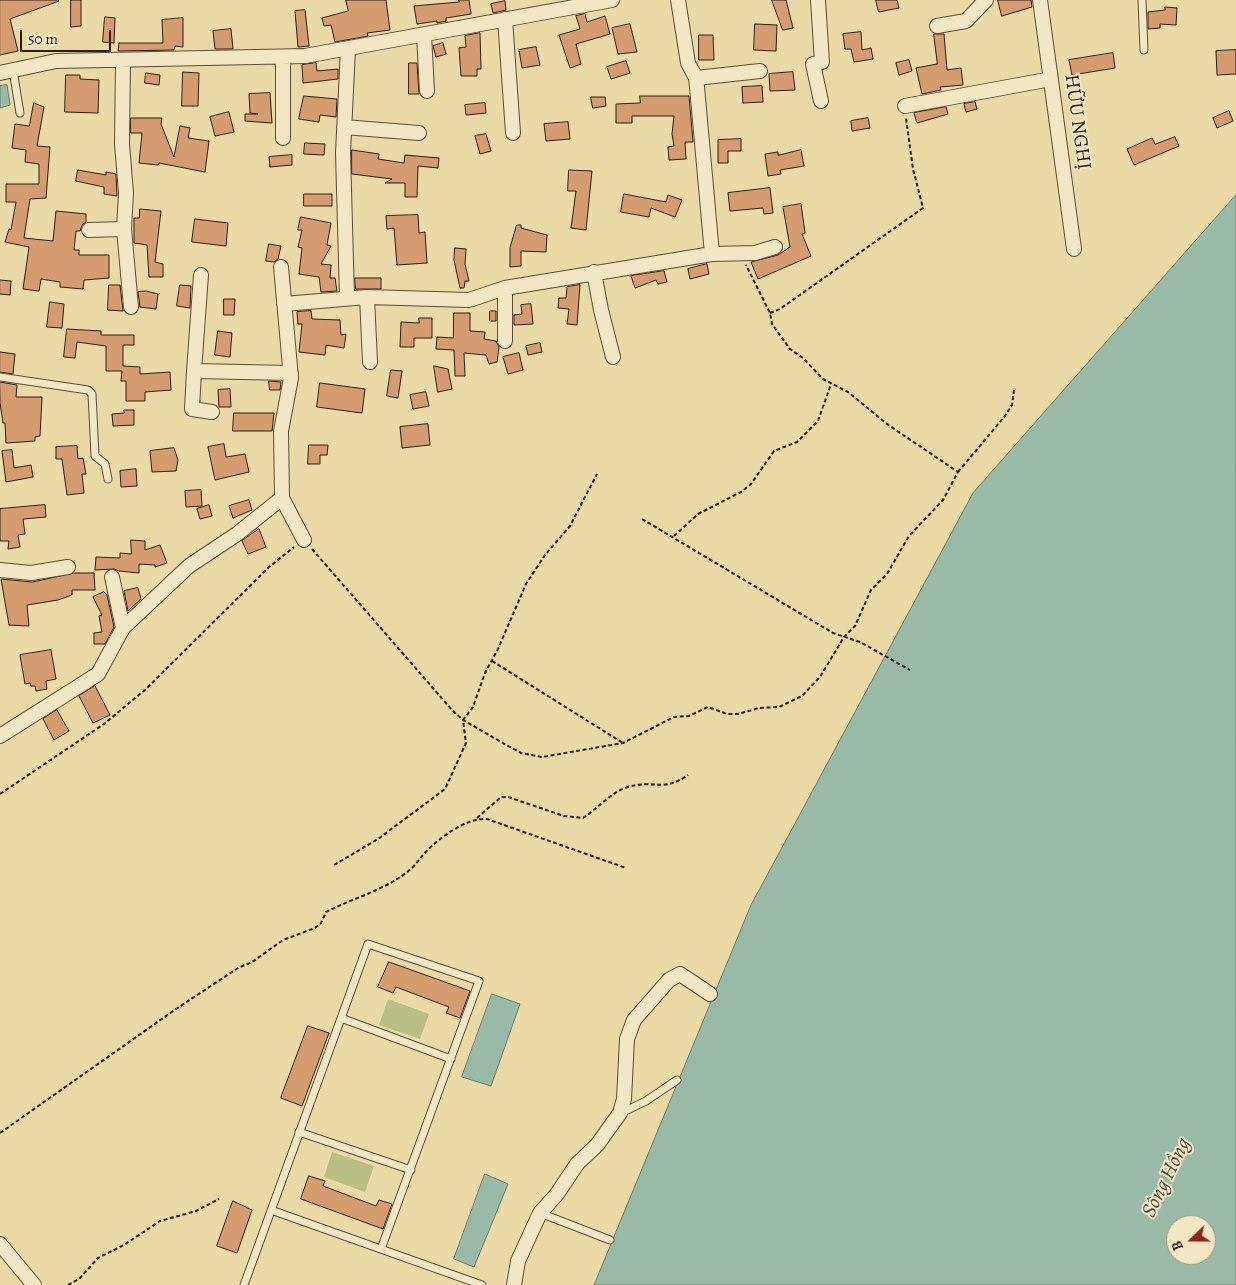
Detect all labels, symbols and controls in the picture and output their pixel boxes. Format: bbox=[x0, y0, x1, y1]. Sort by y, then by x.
scale bar bbox=[22, 20, 114, 52]
text: 50 m bbox=[28, 29, 58, 49]
street label: HỮU NGHỊ bbox=[1058, 73, 1096, 171]
water label: Sông Hồng bbox=[1137, 1134, 1197, 1222]
north arrow bbox=[1166, 1215, 1216, 1265]
text: B bbox=[1167, 1238, 1188, 1253]

